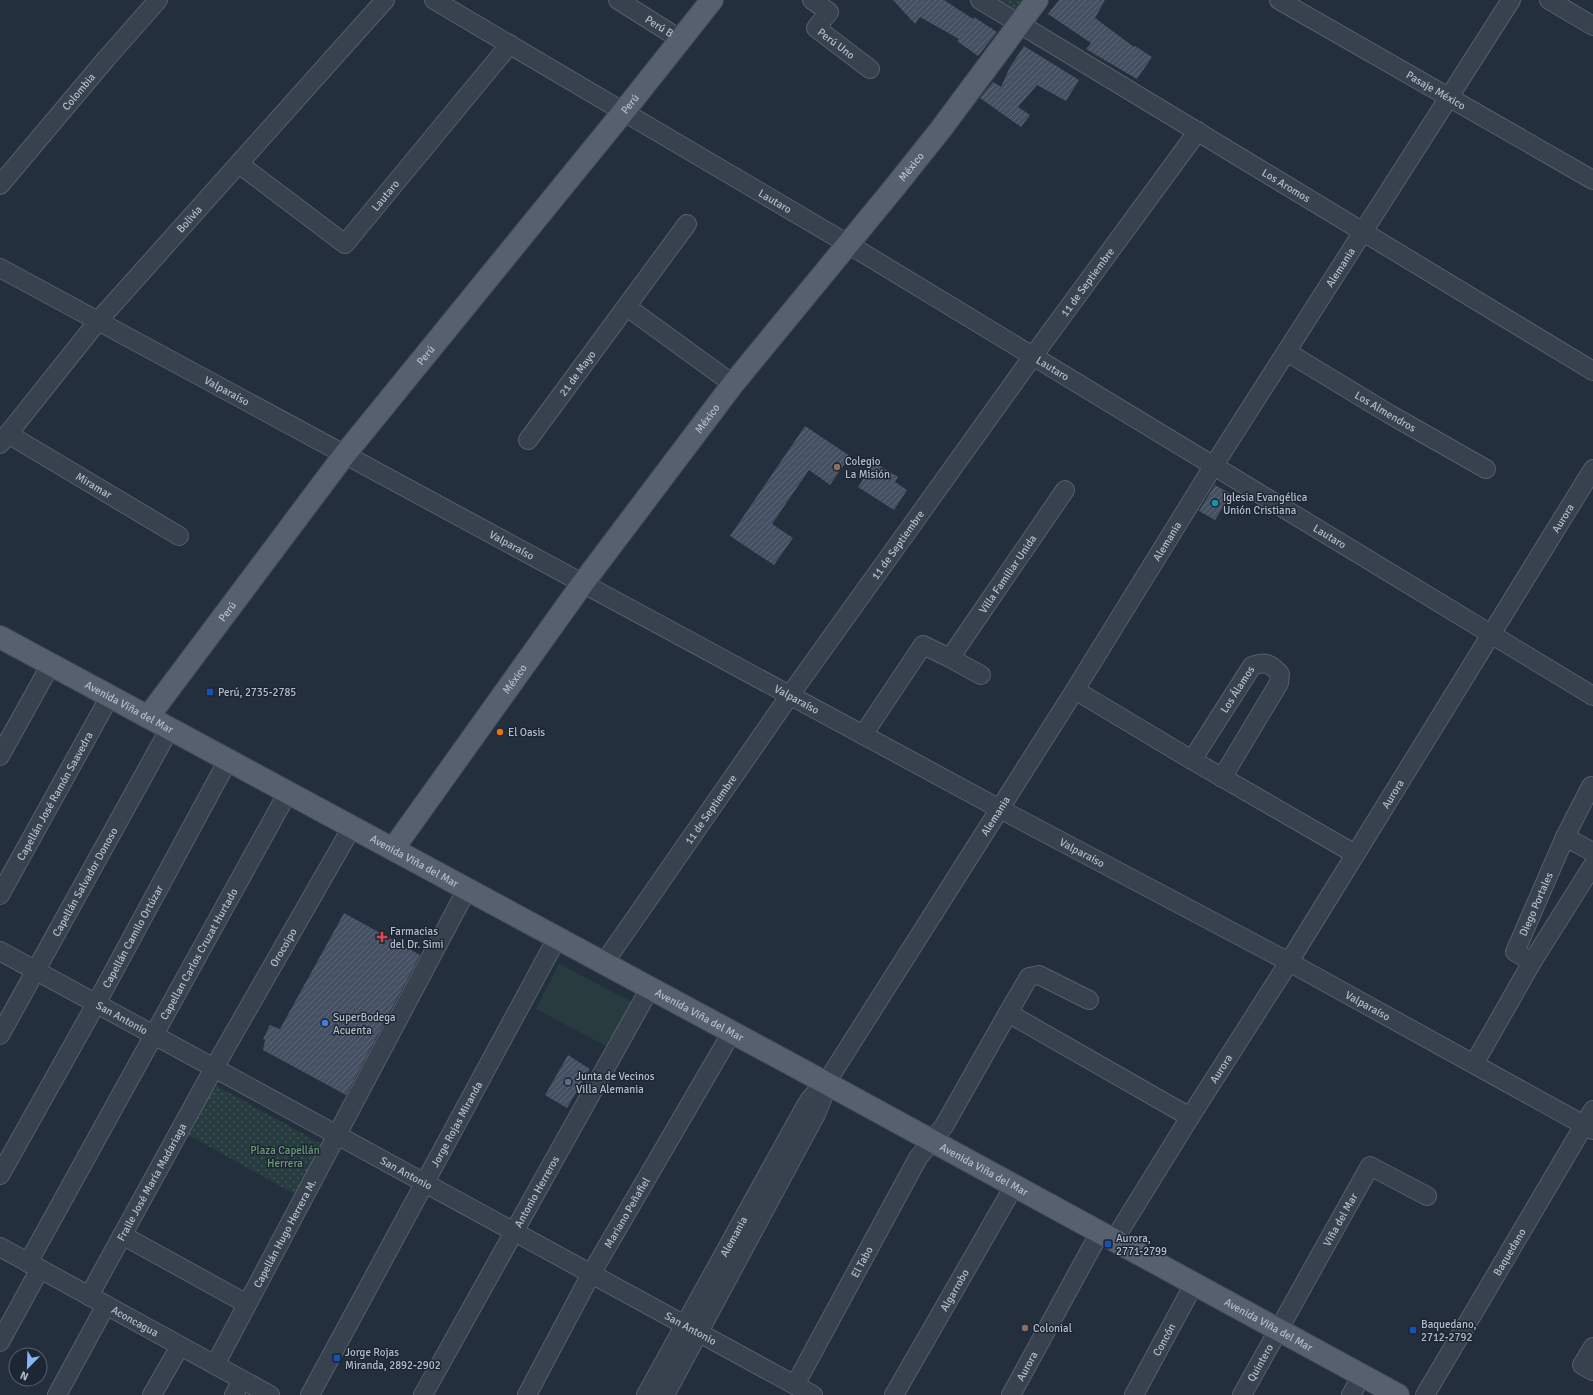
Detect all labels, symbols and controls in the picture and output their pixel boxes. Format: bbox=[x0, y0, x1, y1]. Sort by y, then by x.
street label: Perú B bbox=[643, 12, 676, 40]
street label: Perú Uno bbox=[815, 25, 858, 62]
street label: Pasaje México bbox=[1404, 68, 1468, 112]
street label: Colombia bbox=[59, 70, 98, 113]
street label: Perú bbox=[618, 91, 642, 116]
street label: México bbox=[896, 149, 927, 184]
street label: Los Aromos bbox=[1260, 166, 1313, 205]
street label: Lautaro bbox=[369, 177, 402, 213]
street label: Lautaro bbox=[756, 186, 794, 216]
street label: Bolivia bbox=[174, 203, 205, 235]
street label: 11 de Septiembre bbox=[1058, 245, 1117, 319]
street label: Alemania bbox=[1323, 245, 1358, 289]
street label: Perú bbox=[414, 343, 437, 368]
street label: 21 de Mayo bbox=[556, 348, 598, 398]
street label: Lautaro bbox=[1034, 353, 1072, 383]
street label: Valparaíso bbox=[202, 373, 252, 408]
street label: Los Almendros bbox=[1353, 388, 1419, 434]
street label: México bbox=[692, 401, 722, 436]
place label: Colegio La Misión bbox=[845, 455, 890, 481]
marker: Colegio La Misión bbox=[832, 462, 842, 472]
street label: Miramar bbox=[73, 469, 114, 501]
place label: Iglesia Evangélica Unión Cristiana bbox=[1223, 491, 1308, 517]
marker: Iglesia Evangélica Unión Cristiana bbox=[1210, 498, 1220, 508]
street label: Aurora bbox=[1549, 501, 1577, 535]
street label: 11 de Septiembre bbox=[868, 508, 927, 582]
street label: Alemania bbox=[1150, 518, 1184, 563]
street label: Lautaro bbox=[1311, 521, 1349, 551]
street label: Valparaíso bbox=[487, 527, 537, 562]
street label: Villa Familiar Unida bbox=[976, 532, 1039, 616]
street label: Perú bbox=[215, 599, 239, 624]
street label: México bbox=[499, 661, 530, 696]
street label: Los Álamos bbox=[1217, 663, 1257, 715]
street label: Avenida Viña del Mar bbox=[83, 678, 176, 736]
street label: Valparaíso bbox=[772, 682, 822, 717]
place label: Perú, 2735-2785 bbox=[218, 686, 296, 699]
marker: Perú, 2735-2785 bbox=[205, 687, 215, 697]
place label: El Oasis bbox=[508, 726, 545, 739]
marker: El Oasis bbox=[495, 727, 505, 737]
street label: Capellán José Ramón Saavedra bbox=[14, 729, 96, 863]
street label: 11 de Septiembre bbox=[682, 772, 739, 847]
street label: Aurora bbox=[1379, 777, 1407, 811]
street label: Alemania bbox=[978, 793, 1013, 838]
street label: Capellán Salvador Donoso bbox=[49, 825, 120, 939]
street label: Avenida Viña del Mar bbox=[368, 832, 461, 890]
street label: Valparaíso bbox=[1057, 835, 1107, 870]
street label: Diego Portales bbox=[1516, 870, 1556, 938]
street label: Capellán Camilo Ortúzar bbox=[99, 883, 166, 990]
street label: Capellan Carlos Cruzat Hurtado bbox=[157, 886, 240, 1022]
place label: Farmacias del Dr. Simi bbox=[390, 925, 444, 951]
street label: Orocoipo bbox=[267, 926, 299, 969]
marker: Farmacias del Dr. Simi bbox=[377, 932, 387, 942]
street label: Avenida Viña del Mar bbox=[653, 986, 746, 1044]
street label: Valparaíso bbox=[1343, 988, 1393, 1023]
street label: San Antonio bbox=[94, 998, 150, 1037]
place label: SuperBodega Acuenta bbox=[333, 1011, 396, 1037]
marker: SuperBodega Acuenta bbox=[320, 1018, 330, 1028]
street label: Aurora bbox=[1207, 1051, 1235, 1086]
place label: Junta de Vecinos Villa Alemania bbox=[576, 1070, 655, 1096]
marker: Junta de Vecinos Villa Alemania bbox=[563, 1077, 573, 1087]
street label: Jorge Rojas Miranda bbox=[428, 1079, 485, 1169]
street label: Fraile José María Madariaga bbox=[114, 1121, 189, 1243]
street label: Avenida Viña del Mar bbox=[938, 1140, 1031, 1199]
park label: Plaza Capellán Herrera bbox=[250, 1144, 320, 1170]
street label: Antonio Herreros bbox=[511, 1153, 562, 1230]
street label: San Antonio bbox=[378, 1154, 435, 1192]
street label: Mariano Peñafiel bbox=[601, 1175, 652, 1250]
street label: Capellán Hugo Herrera M. bbox=[251, 1177, 319, 1290]
street label: Viña del Mar bbox=[1320, 1191, 1360, 1248]
street label: Alemania bbox=[717, 1214, 750, 1259]
street label: Baquedano bbox=[1490, 1226, 1528, 1278]
place label: Aurora, 2771-2799 bbox=[1116, 1232, 1167, 1258]
marker: Aurora, 2771-2799 bbox=[1103, 1239, 1113, 1249]
street label: El Tabo bbox=[848, 1244, 876, 1280]
street label: Algarrobo bbox=[937, 1266, 972, 1313]
street label: Avenida Viña del Mar bbox=[1222, 1295, 1315, 1354]
street label: Aconcagua bbox=[109, 1303, 161, 1339]
street label: San Antonio bbox=[663, 1309, 719, 1348]
place label: Baquedano, 2712-2792 bbox=[1421, 1318, 1477, 1344]
street label: Concón bbox=[1150, 1321, 1178, 1358]
place label: Colonial bbox=[1033, 1322, 1072, 1335]
marker: Colonial bbox=[1020, 1323, 1030, 1333]
marker: Baquedano, 2712-2792 bbox=[1408, 1325, 1418, 1335]
street label: Quintero bbox=[1244, 1341, 1276, 1384]
place label: Jorge Rojas Miranda, 2892-2902 bbox=[345, 1346, 441, 1372]
north arrow bbox=[8, 1347, 48, 1387]
street label: Aurora bbox=[1013, 1349, 1040, 1383]
marker: Jorge Rojas Miranda, 2892-2902 bbox=[332, 1353, 342, 1363]
text: N bbox=[18, 1368, 30, 1383]

